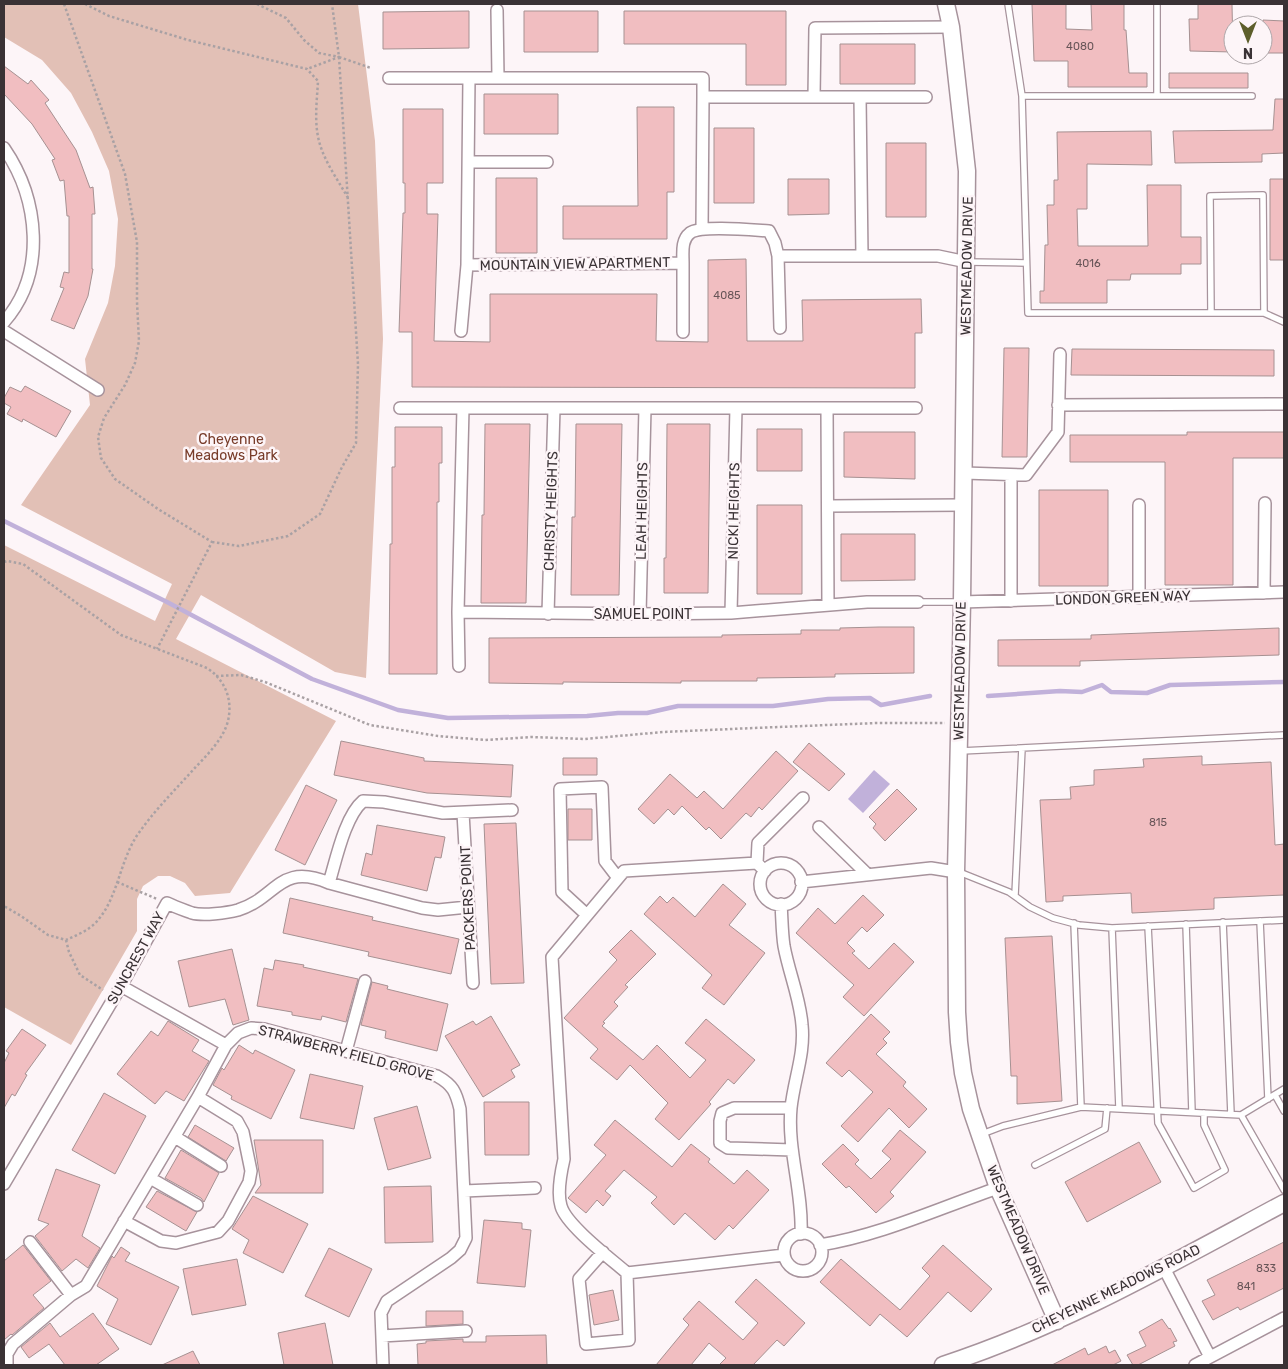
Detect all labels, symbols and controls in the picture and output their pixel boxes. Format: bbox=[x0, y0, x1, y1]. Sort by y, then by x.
north arrow bbox=[1223, 15, 1273, 65]
house number: 4080 bbox=[1066, 40, 1094, 53]
text: N bbox=[1243, 44, 1253, 61]
street label: WESTMEADOW DRIVE bbox=[957, 196, 977, 336]
street label: MOUNTAIN VIEW APARTMENT bbox=[480, 254, 670, 274]
house number: 4016 bbox=[1075, 257, 1101, 270]
house number: 4085 bbox=[713, 289, 741, 302]
park label: Cheyenne Meadows Park bbox=[184, 431, 279, 464]
street label: CHRISTY HEIGHTS bbox=[540, 451, 562, 571]
street label: LEAH HEIGHTS bbox=[633, 462, 651, 560]
street label: NICKI HEIGHTS bbox=[725, 462, 743, 560]
street label: LONDON GREEN WAY bbox=[1055, 587, 1191, 609]
street label: WESTMEADOW DRIVE bbox=[950, 601, 970, 741]
street label: SAMUEL POINT bbox=[594, 606, 692, 623]
house number: 815 bbox=[1149, 816, 1168, 829]
street label: PACKERS POINT bbox=[457, 845, 479, 951]
street label: SUNCREST WAY bbox=[104, 909, 168, 1007]
street label: STRAWBERRY FIELD GROVE bbox=[256, 1021, 436, 1085]
street label: WESTMEADOW DRIVE bbox=[983, 1163, 1053, 1297]
street label: CHEYENNE MEADOWS ROAD bbox=[1029, 1241, 1203, 1337]
house number: 833 bbox=[1256, 1262, 1276, 1275]
house number: 841 bbox=[1237, 1280, 1255, 1293]

